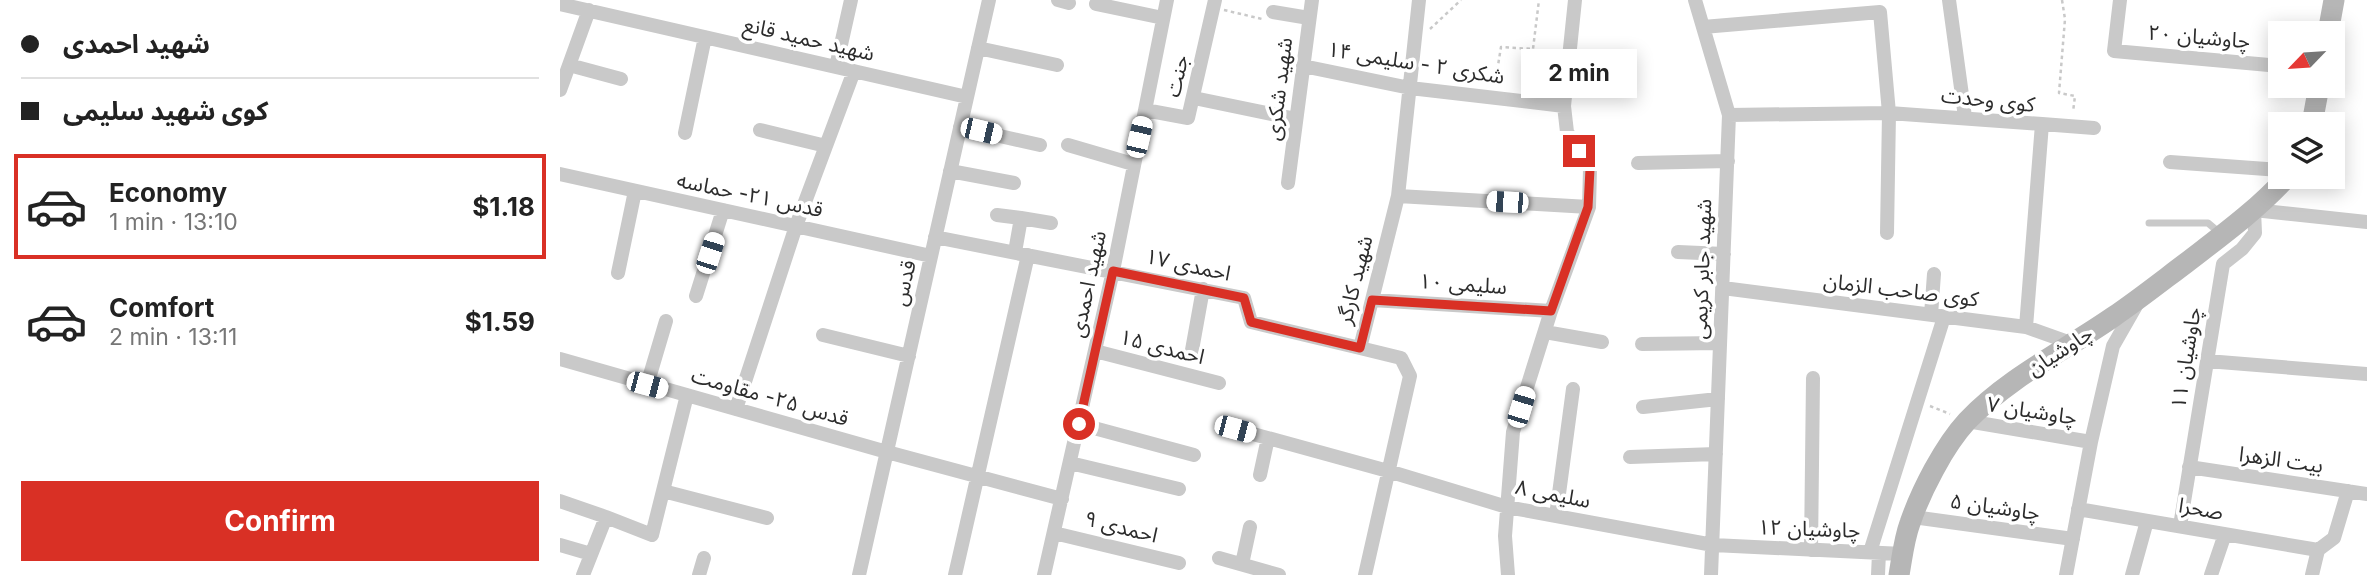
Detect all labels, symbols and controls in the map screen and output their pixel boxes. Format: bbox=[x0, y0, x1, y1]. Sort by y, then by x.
street label: شهید حمید قانع bbox=[740, 11, 877, 69]
street label: چاوشیان ۲۰ bbox=[2147, 20, 2251, 54]
north arrow bbox=[2268, 21, 2345, 98]
map controls bbox=[2268, 21, 2345, 189]
text: شهید احمدی bbox=[63, 28, 210, 59]
street label: شهید شکری bbox=[1260, 36, 1297, 142]
street label: شکری ۲ - سلیمی ۱۴ bbox=[1326, 36, 1506, 89]
callout: 2 min bbox=[1521, 50, 1637, 99]
street label: جنت bbox=[1160, 52, 1193, 99]
text: 2 min bbox=[1548, 59, 1610, 87]
street label: کوی وحدت bbox=[1940, 82, 2037, 117]
text: کوی شهید سلیمی bbox=[63, 95, 268, 126]
button: layers bbox=[2268, 112, 2345, 189]
car bbox=[1125, 114, 1154, 160]
car bbox=[959, 116, 1004, 146]
route end bbox=[1563, 135, 1595, 167]
street label: قدس ۲۱- حماسه bbox=[675, 167, 825, 222]
icon: car bbox=[25, 175, 88, 238]
text: Economy bbox=[109, 177, 227, 208]
car bbox=[1486, 190, 1529, 214]
text: $1.18 bbox=[472, 191, 535, 222]
street label: شهید جابر کریمی bbox=[1687, 198, 1716, 340]
text: 1 min · 13:10 bbox=[109, 208, 238, 236]
street label: شهید احمدی bbox=[1064, 228, 1111, 340]
car bbox=[694, 230, 727, 276]
street label: شهید کارگر bbox=[1331, 233, 1378, 328]
street label: احمدی ۱۷ bbox=[1143, 243, 1233, 286]
street label: قدس bbox=[886, 258, 921, 308]
street label: سلیمی ۱۰ bbox=[1418, 268, 1508, 299]
street label: کوی صاحب الزمان bbox=[1822, 268, 1980, 311]
icon: car bbox=[25, 290, 88, 353]
text: Comfort bbox=[109, 292, 214, 323]
street label: چاوشیان ۱۱ bbox=[2165, 305, 2207, 411]
text: $1.59 bbox=[465, 306, 535, 337]
street label: چاوشیان bbox=[2022, 320, 2098, 382]
text: 2 min · 13:11 bbox=[109, 323, 237, 351]
street label: احمدی ۱۵ bbox=[1117, 324, 1207, 369]
street label: قدس ۲۵- مقاومت bbox=[689, 362, 852, 431]
car bbox=[624, 369, 671, 401]
car bbox=[1505, 384, 1538, 430]
street label: چاوشیان ۷ bbox=[1985, 391, 2079, 431]
route start bbox=[1063, 408, 1095, 440]
car bbox=[1212, 413, 1259, 445]
street label: بیت الزهرا bbox=[2237, 441, 2325, 478]
street label: سلیمی ۸ bbox=[1513, 474, 1593, 513]
button: Confirm bbox=[21, 481, 539, 561]
street label: چاوشیان ۵ bbox=[1948, 488, 2042, 526]
street label: صحرا bbox=[2177, 492, 2226, 525]
street label: احمدی ۹ bbox=[1082, 505, 1160, 548]
street label: چاوشیان ۱۲ bbox=[1757, 514, 1861, 544]

